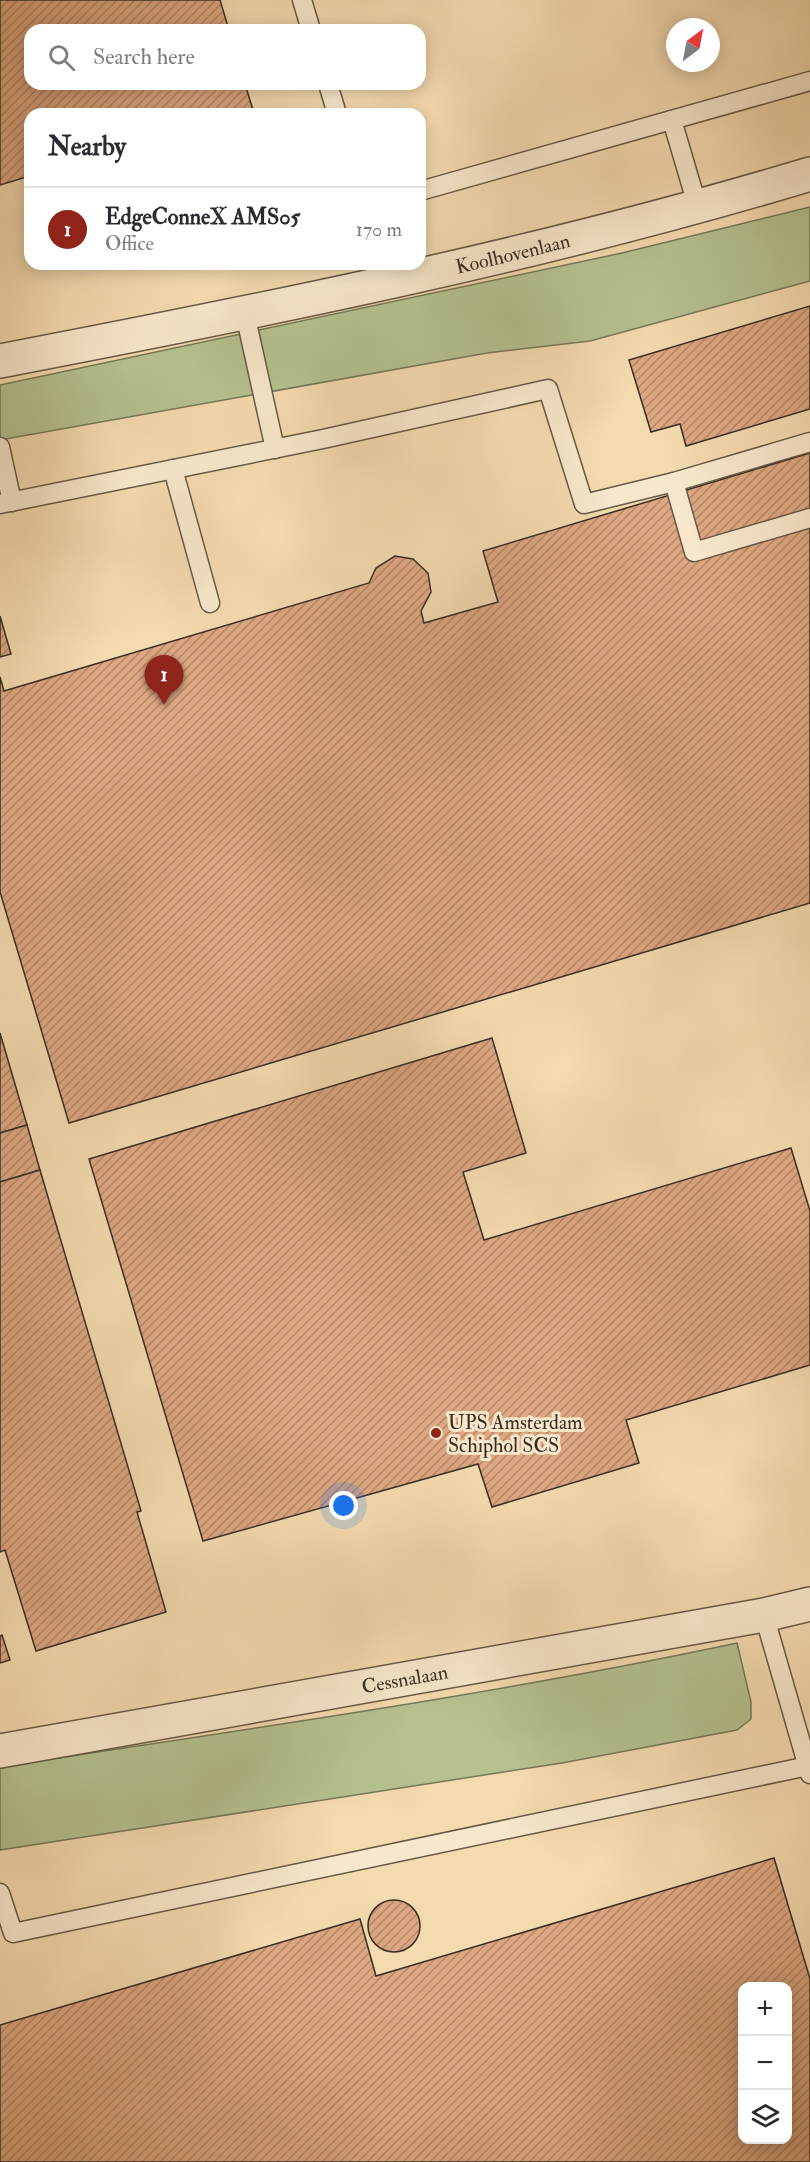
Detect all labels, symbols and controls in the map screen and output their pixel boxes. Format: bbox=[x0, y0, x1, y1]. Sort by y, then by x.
north arrow bbox=[666, 18, 720, 72]
search box bbox=[24, 24, 426, 90]
icon: search bbox=[45, 41, 78, 74]
text: Search here bbox=[93, 43, 195, 71]
text: Nearby bbox=[48, 131, 126, 163]
text: EdgeConneX AMS05 bbox=[105, 203, 300, 231]
text: 1 bbox=[64, 217, 71, 242]
text: 170 m bbox=[356, 217, 402, 242]
street label: Koolhovenlaan bbox=[453, 228, 573, 280]
text: Office bbox=[105, 231, 154, 256]
pin: 1 bbox=[144, 656, 184, 705]
place label: UPS Amsterdam Schiphol SCS bbox=[448, 1410, 583, 1459]
marker: UPS Amsterdam Schiphol SCS bbox=[429, 1426, 443, 1440]
your location bbox=[329, 1491, 358, 1520]
street label: Cessnalaan bbox=[360, 1660, 450, 1699]
map controls bbox=[738, 1982, 792, 2144]
button: + bbox=[738, 1982, 792, 2036]
button: − bbox=[738, 2036, 792, 2090]
button: layers bbox=[738, 2090, 792, 2144]

